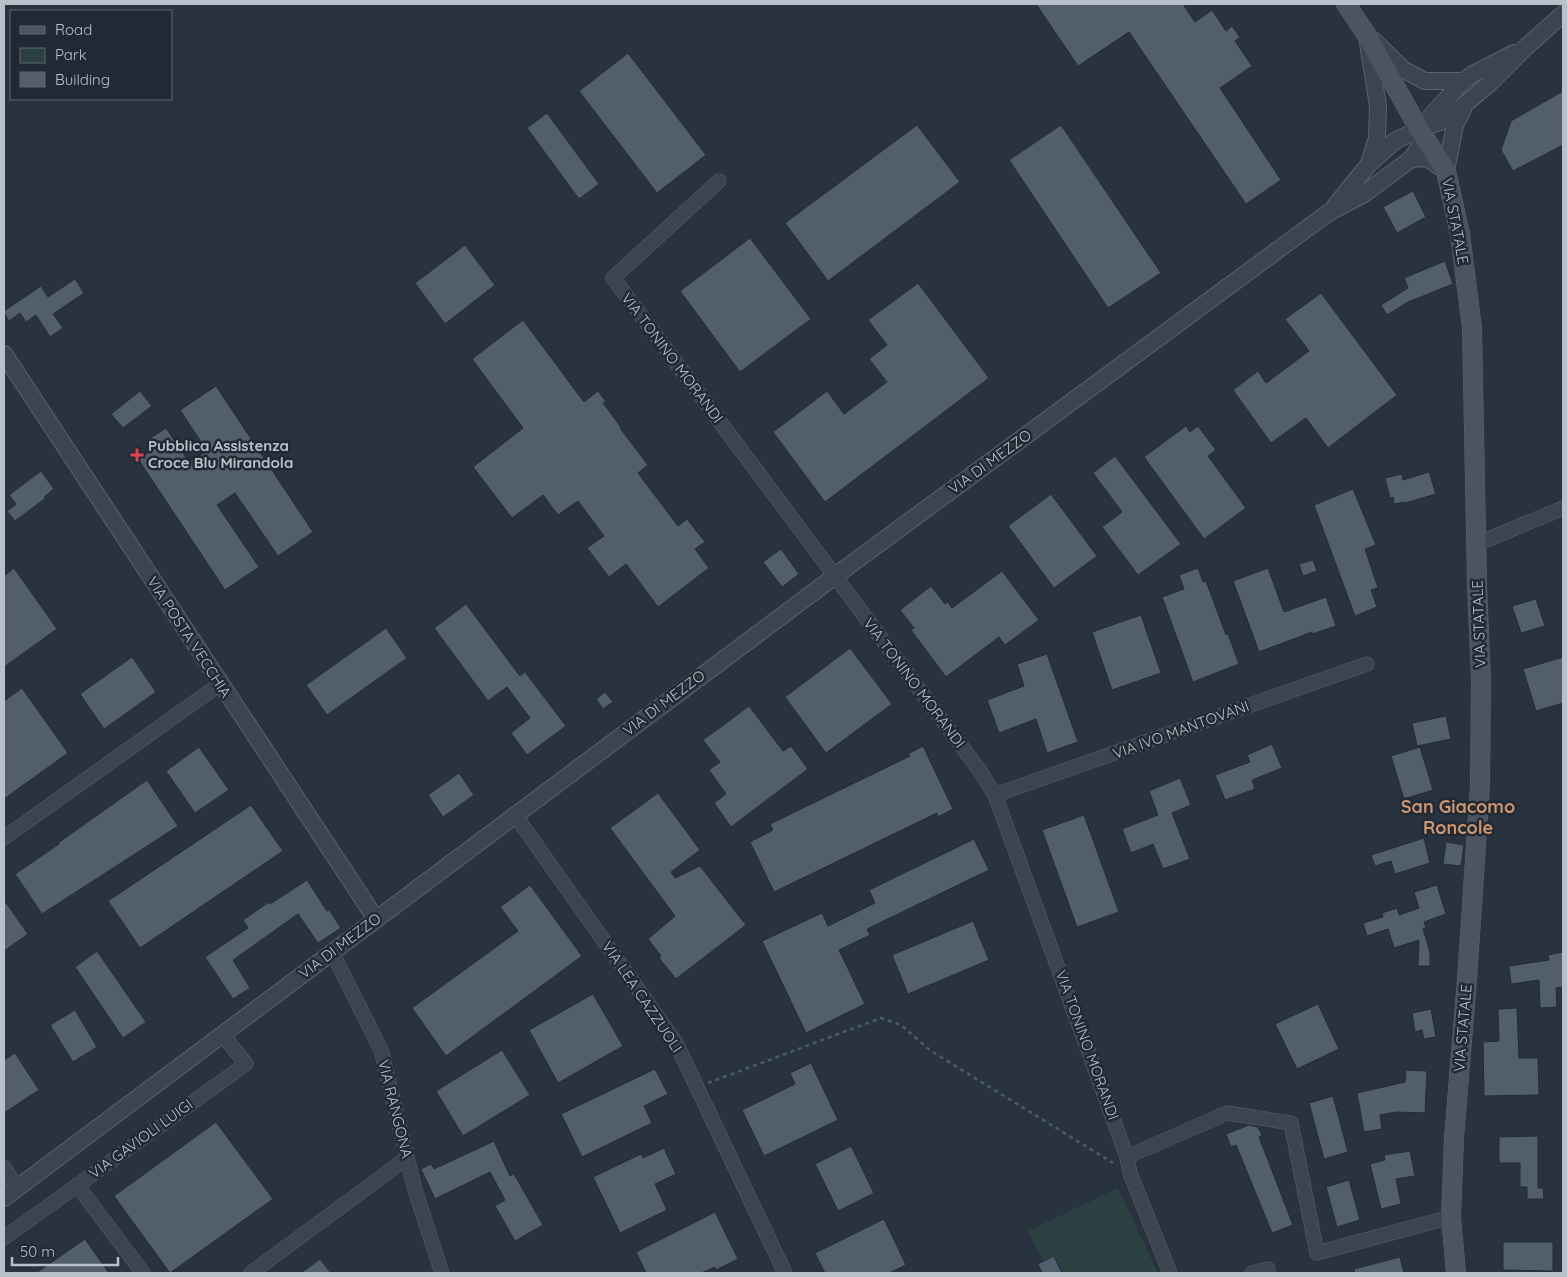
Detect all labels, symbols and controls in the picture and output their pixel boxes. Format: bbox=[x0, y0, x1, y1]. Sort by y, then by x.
legend bbox=[10, 10, 172, 100]
text: Road bbox=[55, 20, 92, 39]
text: Park bbox=[55, 45, 87, 64]
text: Building bbox=[55, 70, 110, 89]
street label: VIA STATALE bbox=[1438, 176, 1473, 266]
street label: VIA TONINO MORANDI bbox=[617, 289, 728, 427]
street label: VIA DI MEZZO bbox=[945, 425, 1035, 498]
place label: Pubblica Assistenza Croce Blu Mirandola bbox=[148, 436, 293, 472]
marker: Pubblica Assistenza Croce Blu Mirandola bbox=[130, 448, 144, 462]
street label: VIA POSTA VECCHIA bbox=[143, 572, 236, 701]
street label: VIA STATALE bbox=[1467, 580, 1490, 668]
street label: VIA TONINO MORANDI bbox=[859, 614, 970, 752]
street label: VIA DI MEZZO bbox=[619, 666, 708, 740]
street label: VIA IVO MANTOVANI bbox=[1110, 696, 1252, 763]
district label: San Giacomo Roncole bbox=[1401, 795, 1515, 839]
street label: VIA DI MEZZO bbox=[295, 909, 384, 983]
street label: VIA LEA CAZZUOLI bbox=[598, 937, 687, 1056]
street label: VIA TONINO MORANDI bbox=[1052, 967, 1123, 1122]
street label: VIA STATALE bbox=[1449, 983, 1476, 1072]
street label: VIA RANGONA bbox=[374, 1058, 417, 1160]
street label: VIA GAVIOLI LUIGI bbox=[85, 1095, 196, 1183]
scale bar bbox=[12, 1234, 119, 1266]
text: 50 m bbox=[20, 1242, 55, 1261]

